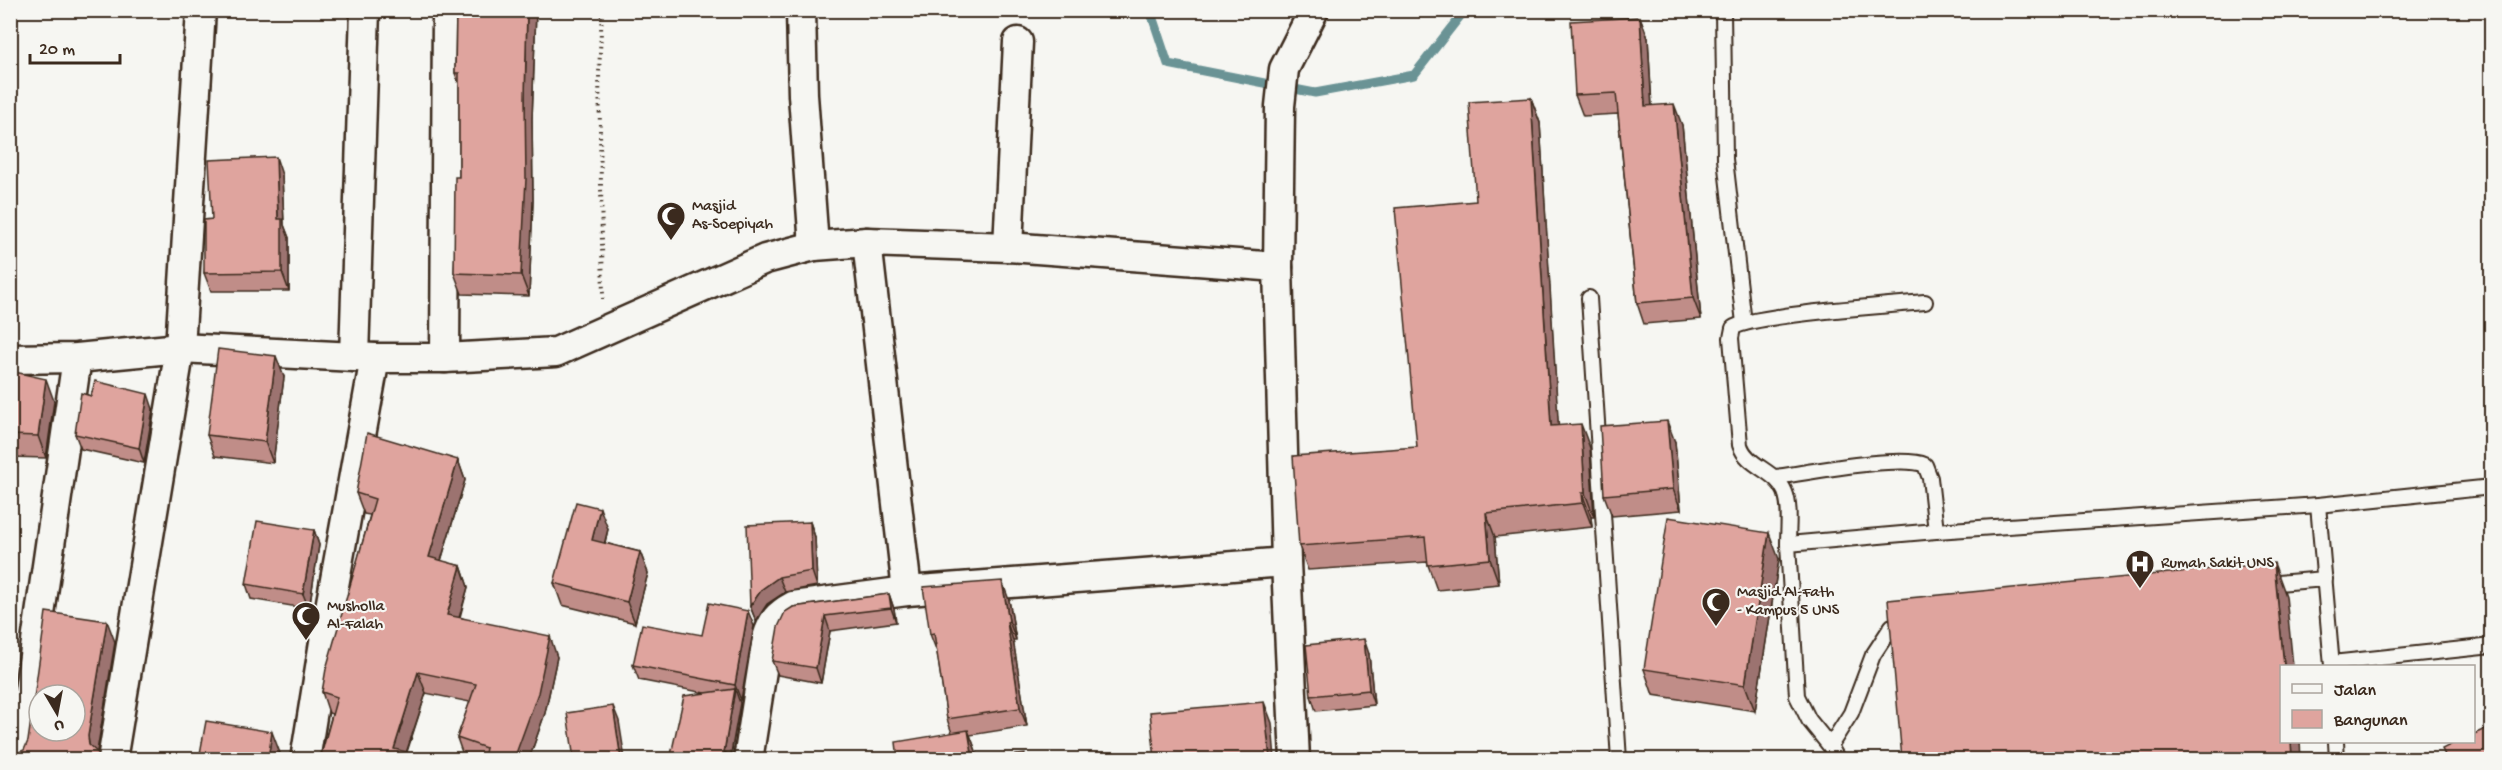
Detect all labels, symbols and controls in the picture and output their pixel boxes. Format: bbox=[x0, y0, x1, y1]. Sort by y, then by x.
scale bar bbox=[30, 27, 120, 65]
text: 20 m bbox=[39, 40, 75, 61]
place label: Masjid As-Soepiyah bbox=[692, 198, 773, 235]
mosque icon: Masjid As-Soepiyah bbox=[655, 200, 687, 242]
hospital icon: Rumah Sakit UNS bbox=[2124, 548, 2156, 590]
place label: Rumah Sakit UNS bbox=[2161, 555, 2274, 574]
place label: Masjid Al-Fath - Kampus 5 UNS bbox=[1737, 584, 1840, 621]
mosque icon: Masjid Al-Fath - Kampus 5 UNS bbox=[1700, 586, 1732, 628]
place label: Musholla Al-Falah bbox=[327, 598, 385, 635]
mosque icon: Musholla Al-Falah bbox=[290, 600, 322, 642]
legend bbox=[2280, 665, 2475, 743]
text: Jalan bbox=[2334, 681, 2376, 702]
north arrow bbox=[27, 683, 87, 743]
text: Bangunan bbox=[2333, 711, 2408, 732]
text: U bbox=[52, 714, 65, 735]

